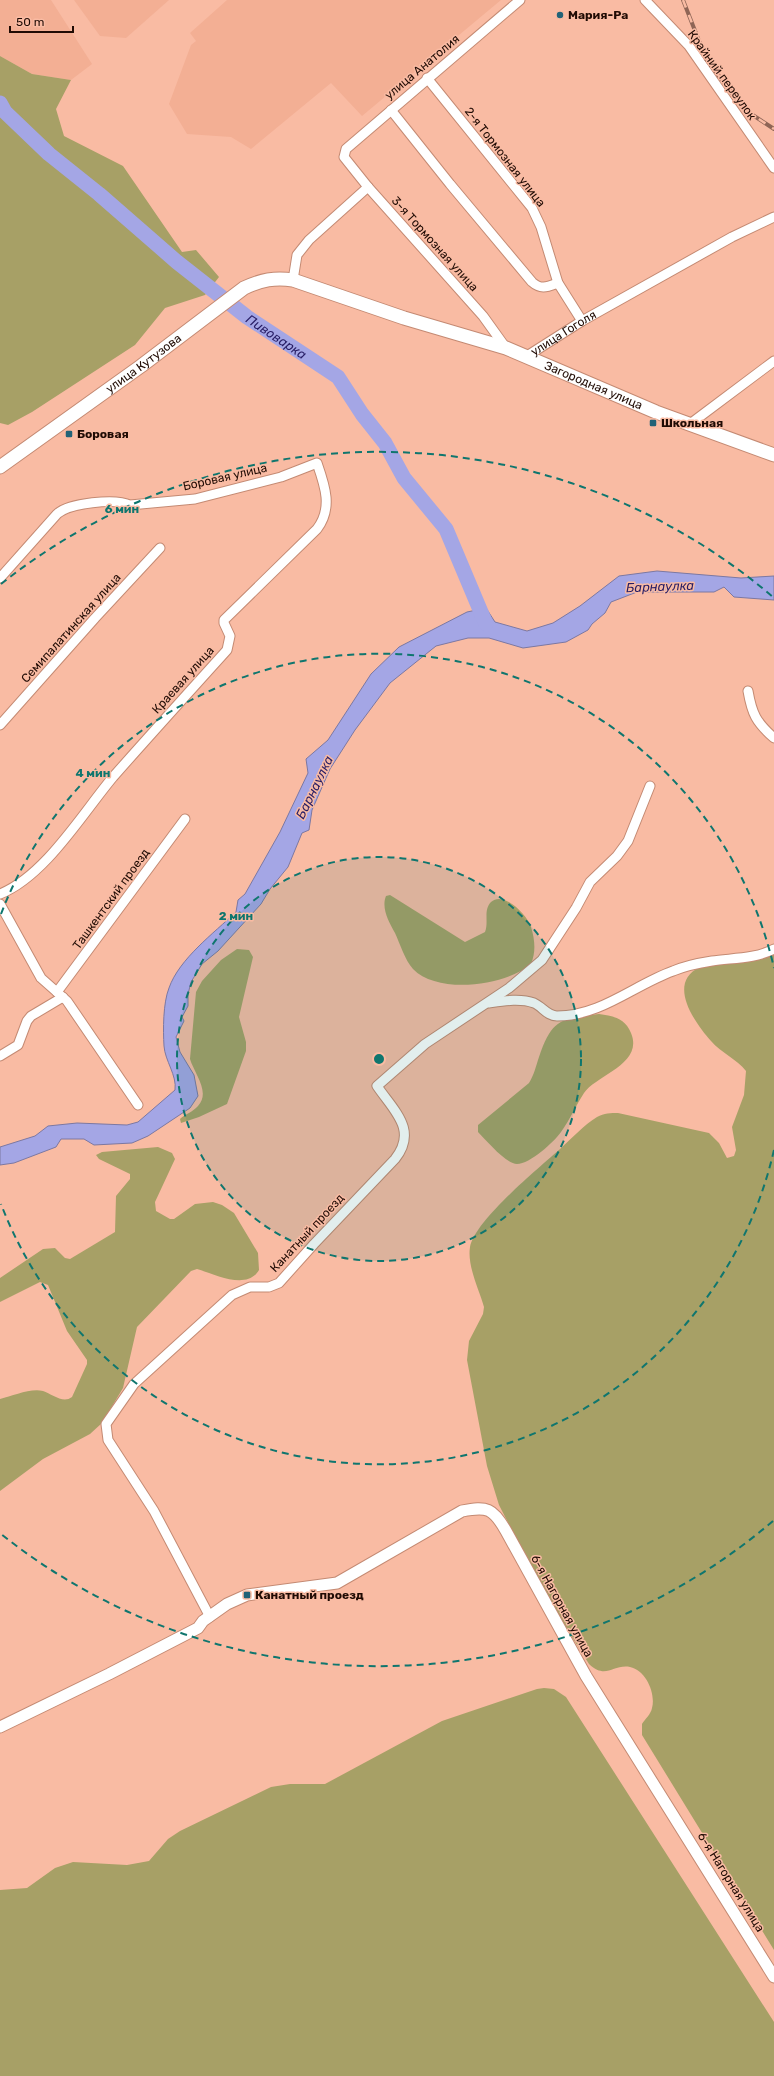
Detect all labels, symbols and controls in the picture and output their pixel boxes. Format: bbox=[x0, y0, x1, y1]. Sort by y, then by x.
scale bar bbox=[10, 8, 73, 34]
place label: Мария-Ра bbox=[568, 8, 628, 22]
marker: Мария-Ра bbox=[555, 10, 565, 20]
text: 50 m bbox=[16, 15, 44, 29]
street label: Крайний переулок bbox=[685, 27, 760, 123]
street label: улица Анатолия bbox=[382, 32, 462, 102]
street label: 2-я Тормозная улица bbox=[462, 105, 548, 209]
street label: 3-я Тормозная улица bbox=[389, 194, 481, 294]
street label: улица Гоголя bbox=[528, 308, 599, 359]
water label: Пивоварка bbox=[243, 312, 309, 362]
street label: улица Кутузова bbox=[103, 331, 184, 396]
street label: Загородная улица bbox=[542, 358, 645, 412]
place label: Школьная bbox=[661, 416, 723, 430]
marker: Школьная bbox=[648, 418, 658, 428]
place label: Боровая bbox=[77, 427, 129, 441]
marker: Боровая bbox=[64, 429, 74, 439]
street label: Боровая улица bbox=[182, 461, 268, 493]
text: 6 мин bbox=[105, 502, 139, 516]
street label: Семипалатинская улица bbox=[18, 571, 124, 685]
water label: Барнаулка bbox=[626, 578, 695, 595]
street label: Краевая улица bbox=[149, 644, 217, 716]
water label: Барнаулка bbox=[293, 753, 336, 821]
text: 4 мин bbox=[76, 766, 110, 780]
street label: Ташкентский проезд bbox=[70, 846, 152, 952]
text: 2 мин bbox=[219, 909, 253, 923]
centre of rings bbox=[372, 1052, 386, 1066]
street label: Канатный проезд bbox=[267, 1191, 347, 1275]
street label: 6-я Нагорная улица bbox=[528, 1552, 596, 1660]
place label: Канатный проезд bbox=[255, 1588, 364, 1602]
marker: Канатный проезд bbox=[242, 1590, 252, 1600]
street label: 6-я Нагорная улица bbox=[695, 1830, 767, 1934]

